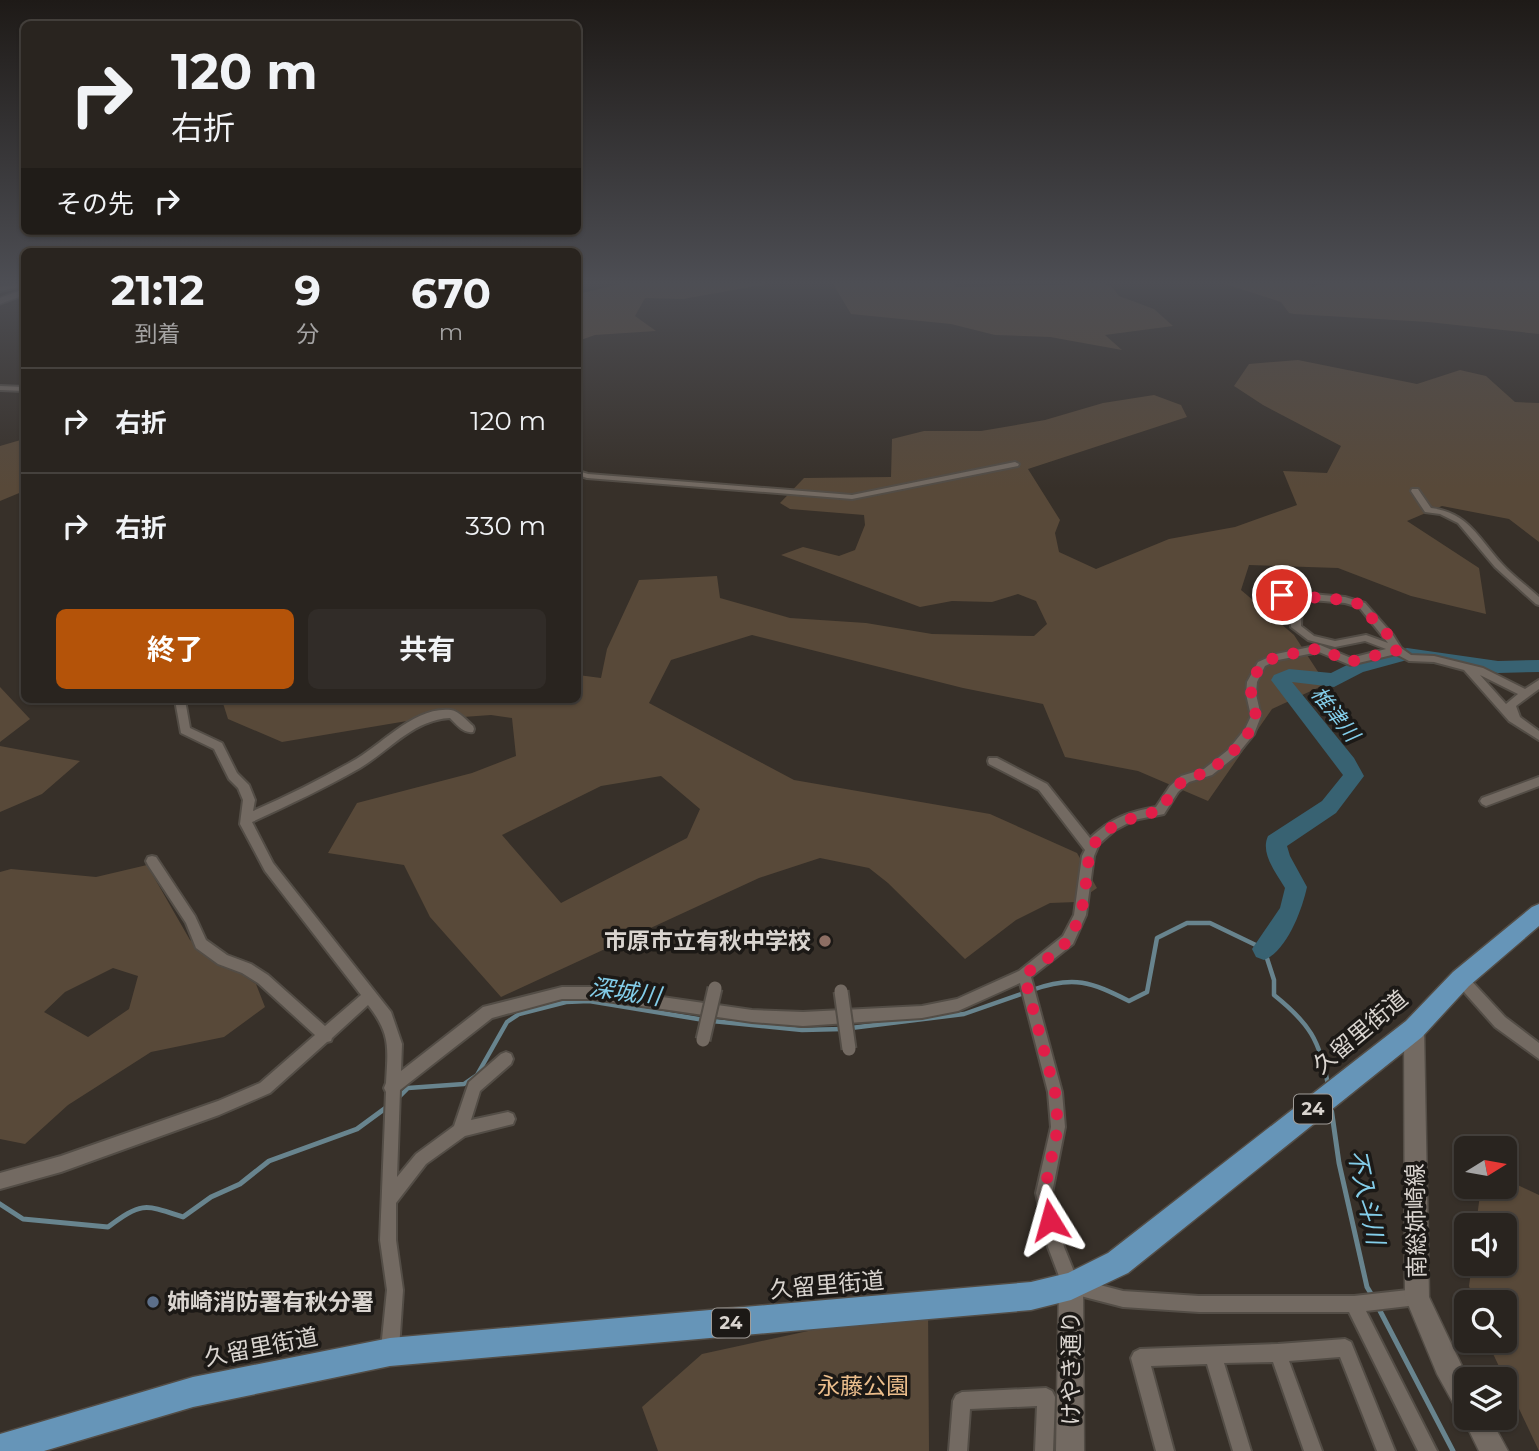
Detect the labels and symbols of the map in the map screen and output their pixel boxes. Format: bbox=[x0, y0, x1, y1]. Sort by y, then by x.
pin bbox=[1252, 565, 1312, 625]
water label: 椎津川 bbox=[1306, 681, 1366, 748]
place label: 市原市立有秋中学校 bbox=[604, 927, 811, 955]
marker: 市原市立有秋中学校 bbox=[817, 933, 833, 949]
water label: 深城川 bbox=[587, 972, 666, 1011]
street label: 久留里街道 bbox=[1307, 984, 1413, 1080]
road number: 24 bbox=[1294, 1094, 1332, 1124]
north arrow bbox=[1454, 1136, 1517, 1199]
water label: 不入斗川 bbox=[1342, 1147, 1391, 1250]
street label: 南総姉崎線 bbox=[1401, 1163, 1431, 1279]
position arrow bbox=[1013, 1183, 1087, 1257]
street label: 久留里街道 bbox=[768, 1266, 886, 1304]
place label: 姉崎消防署有秋分署 bbox=[167, 1288, 374, 1316]
marker: 姉崎消防署有秋分署 bbox=[145, 1294, 161, 1310]
road number: 24 bbox=[712, 1308, 750, 1338]
street label: けやき通り bbox=[1057, 1311, 1085, 1426]
street label: 久留里街道 bbox=[202, 1322, 320, 1372]
park label: 永藤公園 bbox=[817, 1372, 909, 1400]

